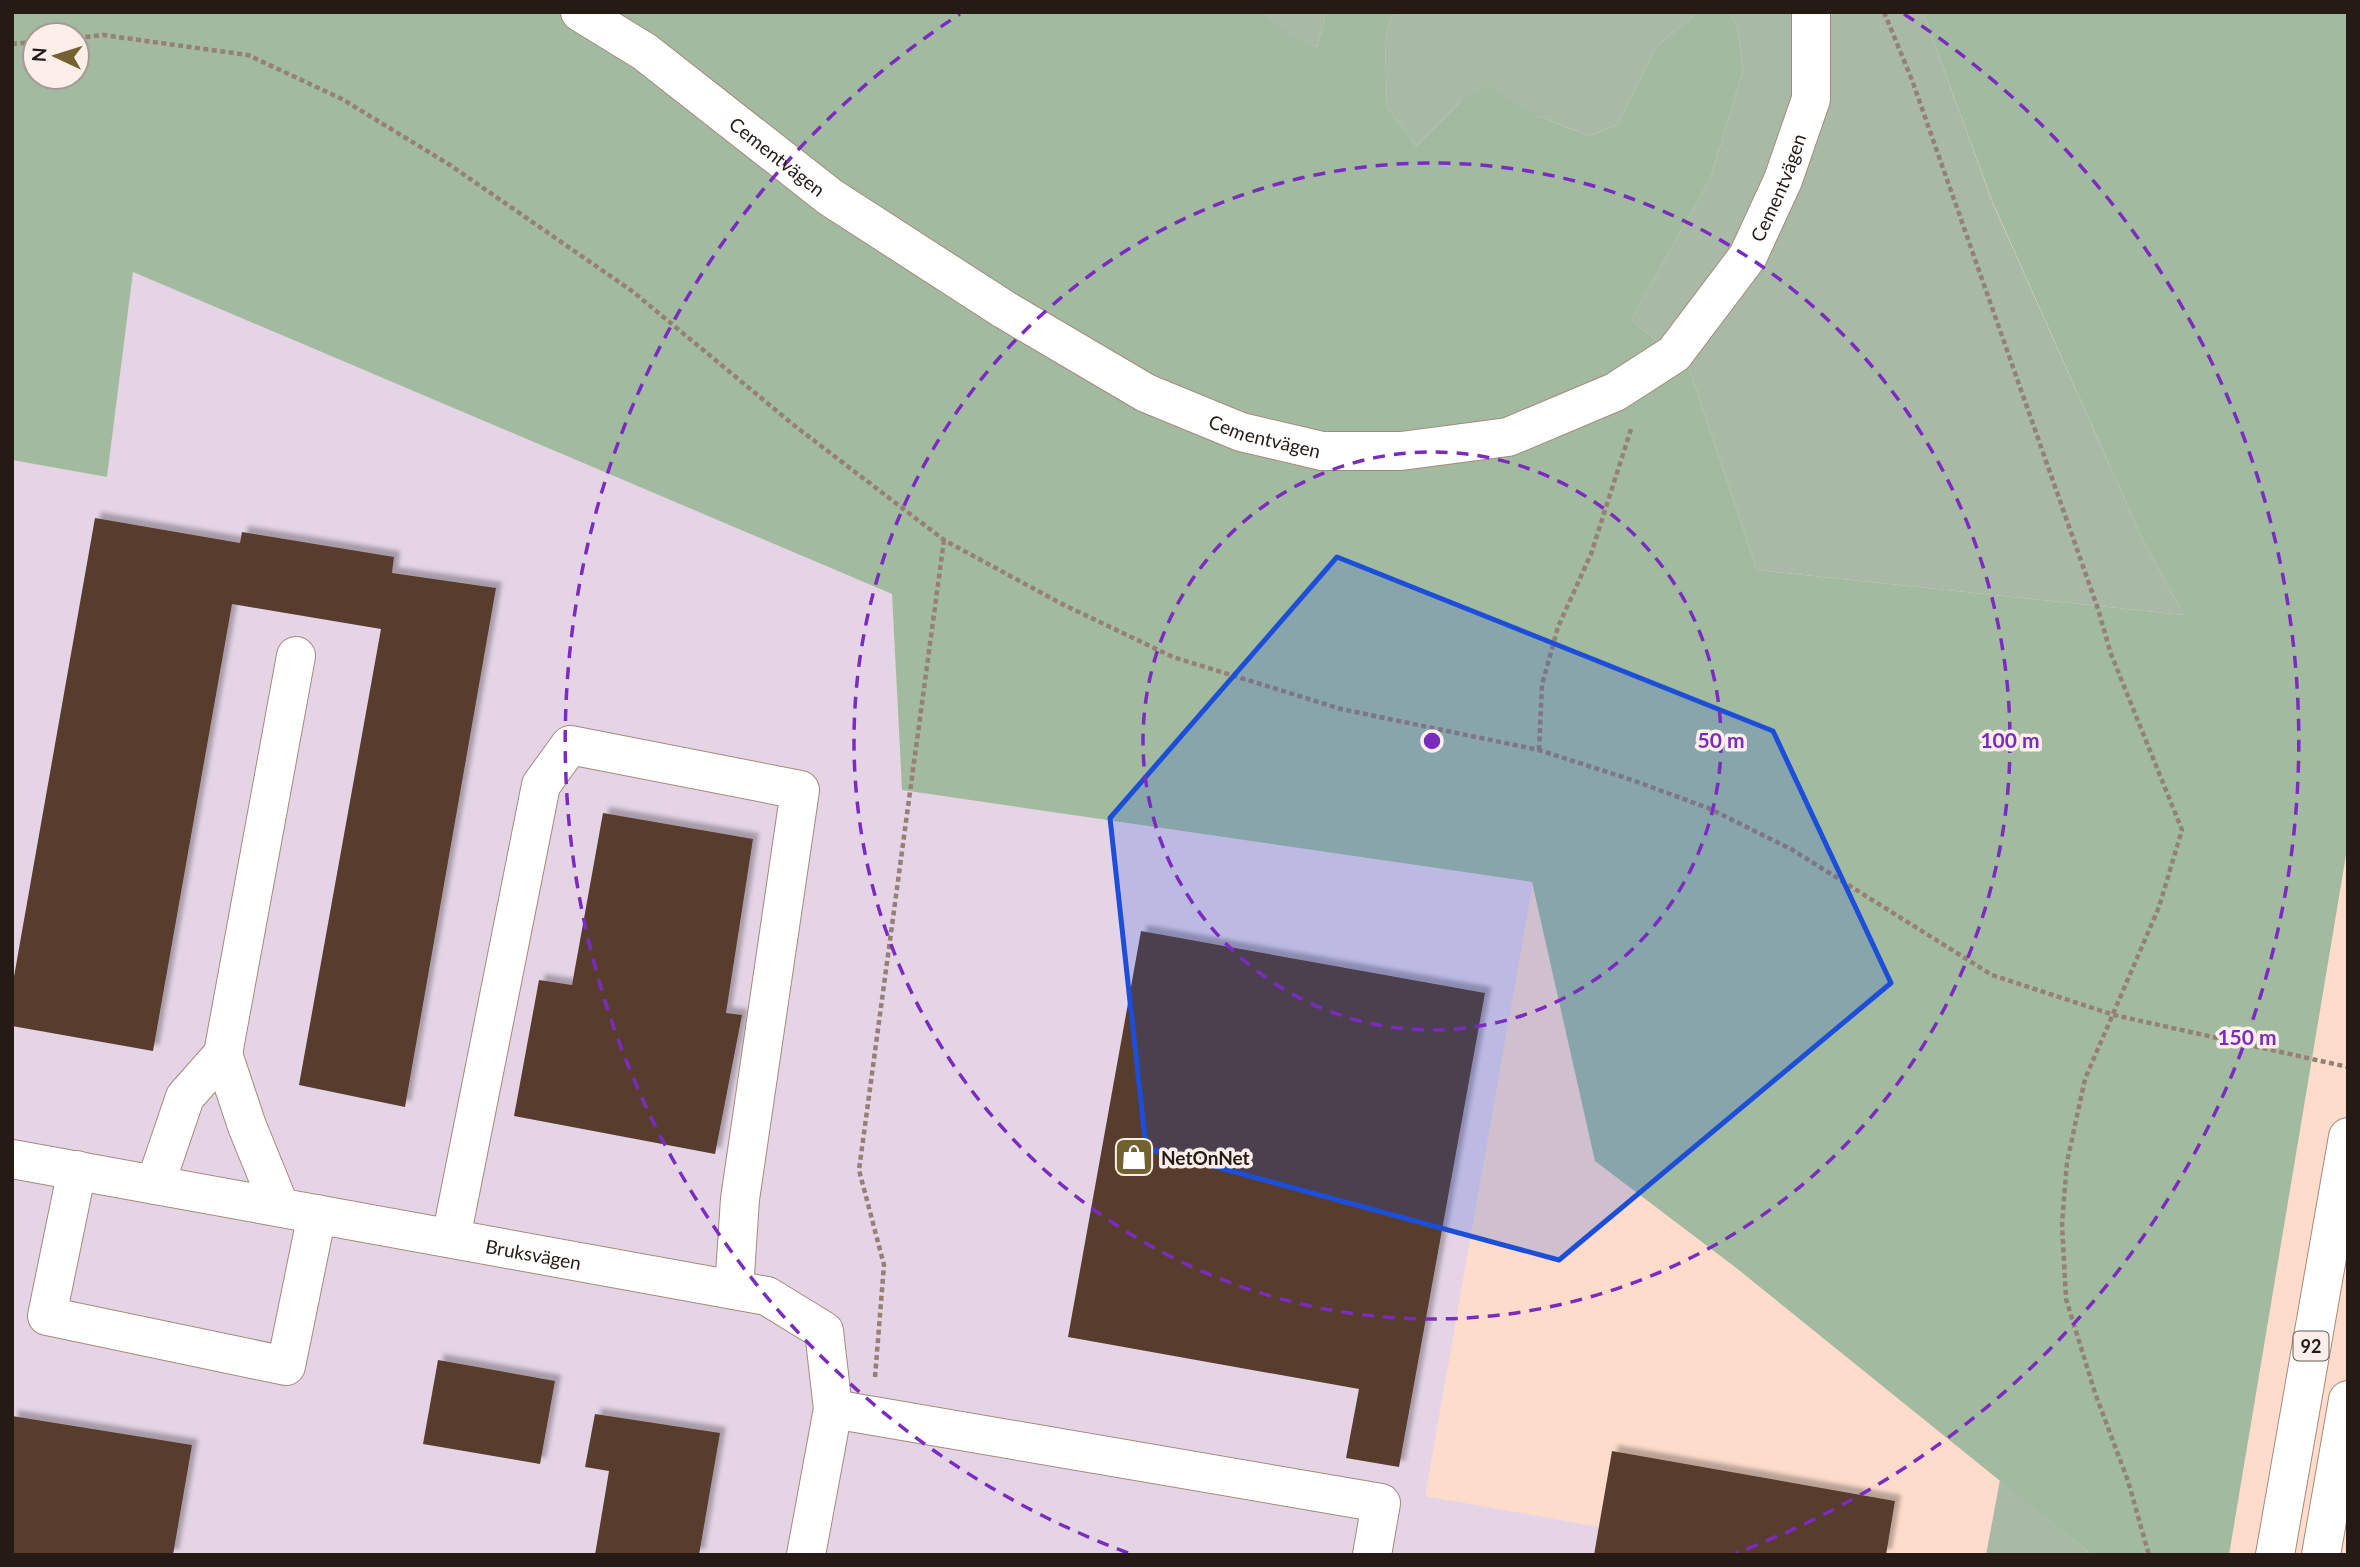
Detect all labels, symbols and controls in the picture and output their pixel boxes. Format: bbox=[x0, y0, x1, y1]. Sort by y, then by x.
north arrow bbox=[21, 21, 91, 91]
text: N bbox=[27, 47, 51, 63]
street label: Cementvägen bbox=[725, 112, 830, 201]
street label: Cementvägen bbox=[1745, 130, 1810, 245]
street label: Cementvägen bbox=[1206, 409, 1323, 462]
text: 50 m bbox=[1697, 727, 1745, 752]
text: 100 m bbox=[1980, 727, 2040, 752]
centre of rings bbox=[1420, 729, 1444, 753]
text: 150 m bbox=[2217, 1024, 2277, 1049]
shop icon: NetOnNet bbox=[1113, 1136, 1155, 1178]
place label: NetOnNet bbox=[1161, 1146, 1250, 1169]
street label: Bruksvägen bbox=[484, 1234, 583, 1274]
road number: 92 bbox=[2294, 1331, 2328, 1360]

